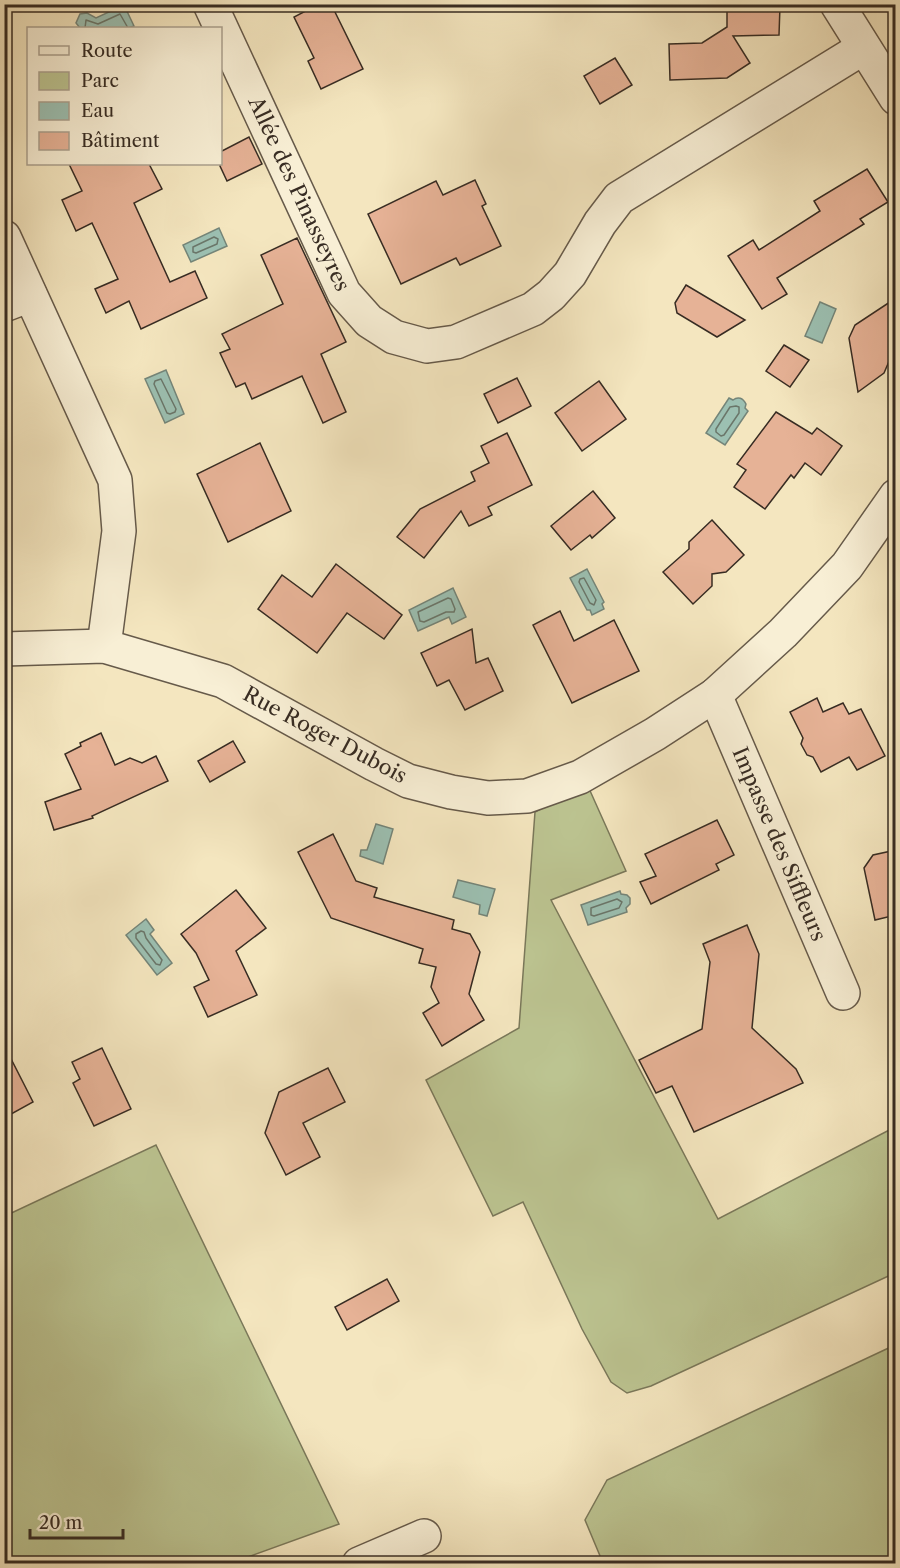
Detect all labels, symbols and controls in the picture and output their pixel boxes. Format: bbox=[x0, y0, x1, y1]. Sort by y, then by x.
legend bbox=[27, 27, 222, 165]
text: Route bbox=[81, 40, 133, 62]
text: Parc bbox=[81, 70, 119, 92]
street label: Allée des Pinasseyres bbox=[243, 92, 356, 295]
text: Eau bbox=[81, 100, 114, 122]
text: Bâtiment bbox=[81, 130, 160, 152]
street label: Rue Roger Dubois bbox=[239, 681, 411, 788]
street label: Impasse des Siffleurs bbox=[727, 743, 832, 945]
scale bar bbox=[30, 1502, 123, 1540]
text: 20 m bbox=[39, 1512, 83, 1534]

